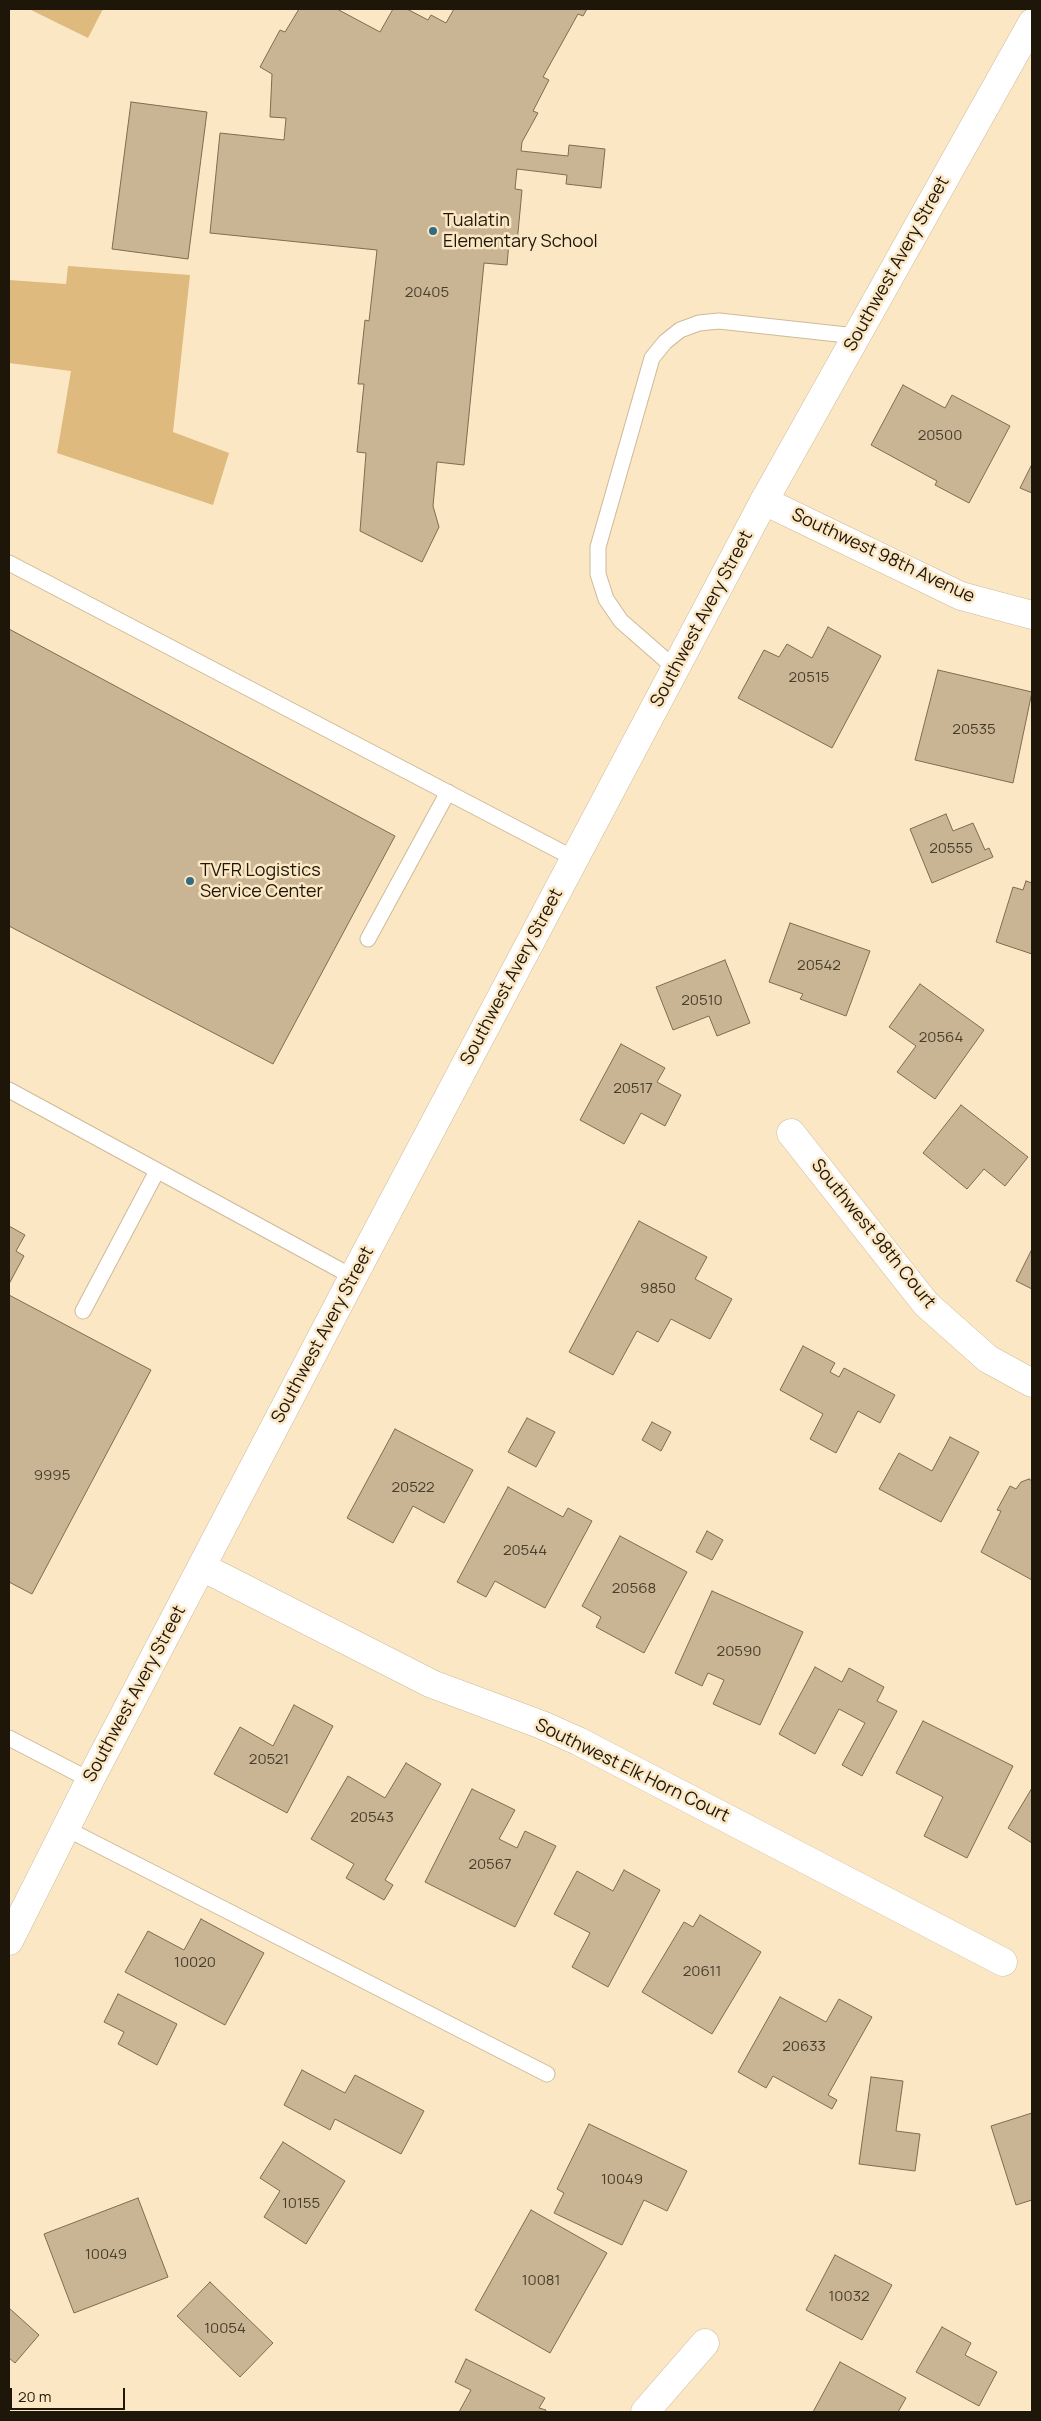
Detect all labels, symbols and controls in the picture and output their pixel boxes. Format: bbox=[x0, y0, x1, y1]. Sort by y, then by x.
street label: Southwest Avery Street bbox=[840, 173, 954, 355]
place label: Tualatin Elementary School bbox=[443, 210, 598, 252]
marker: Tualatin Elementary School bbox=[427, 225, 439, 237]
house number: 20405 bbox=[405, 284, 449, 302]
house number: 20500 bbox=[918, 427, 962, 445]
street label: Southwest 98th Avenue bbox=[788, 504, 978, 608]
street label: Southwest Avery Street bbox=[646, 527, 758, 711]
house number: 20515 bbox=[789, 669, 829, 687]
house number: 20535 bbox=[952, 721, 996, 739]
house number: 20555 bbox=[929, 840, 973, 858]
place label: TVFR Logistics Service Center bbox=[200, 860, 323, 902]
marker: TVFR Logistics Service Center bbox=[184, 875, 196, 887]
street label: Southwest Avery Street bbox=[456, 885, 568, 1069]
house number: 20542 bbox=[797, 957, 841, 975]
house number: 20510 bbox=[681, 992, 723, 1010]
house number: 20564 bbox=[919, 1029, 963, 1047]
house number: 20517 bbox=[613, 1080, 653, 1098]
street label: Southwest 98th Court bbox=[806, 1155, 940, 1313]
street label: Southwest Avery Street bbox=[267, 1243, 379, 1427]
house number: 9850 bbox=[640, 1280, 676, 1298]
house number: 9995 bbox=[34, 1467, 70, 1485]
house number: 20522 bbox=[391, 1479, 435, 1497]
house number: 20544 bbox=[503, 1542, 547, 1560]
house number: 20568 bbox=[612, 1580, 656, 1598]
street label: Southwest Avery Street bbox=[79, 1602, 191, 1786]
house number: 20590 bbox=[717, 1643, 761, 1661]
street label: Southwest Elk Horn Court bbox=[531, 1715, 733, 1827]
house number: 20521 bbox=[249, 1751, 289, 1769]
house number: 20543 bbox=[350, 1809, 394, 1827]
house number: 20567 bbox=[468, 1856, 512, 1874]
house number: 10020 bbox=[174, 1954, 216, 1972]
house number: 20611 bbox=[683, 1963, 721, 1981]
house number: 20633 bbox=[782, 2038, 826, 2056]
house number: 10049 bbox=[601, 2171, 643, 2189]
house number: 10155 bbox=[282, 2195, 320, 2213]
house number: 10049 bbox=[85, 2246, 127, 2264]
house number: 10081 bbox=[522, 2272, 560, 2290]
house number: 10032 bbox=[829, 2288, 869, 2306]
house number: 10054 bbox=[204, 2320, 246, 2338]
scale bar bbox=[12, 2378, 128, 2410]
text: 20 m bbox=[18, 2386, 51, 2407]

